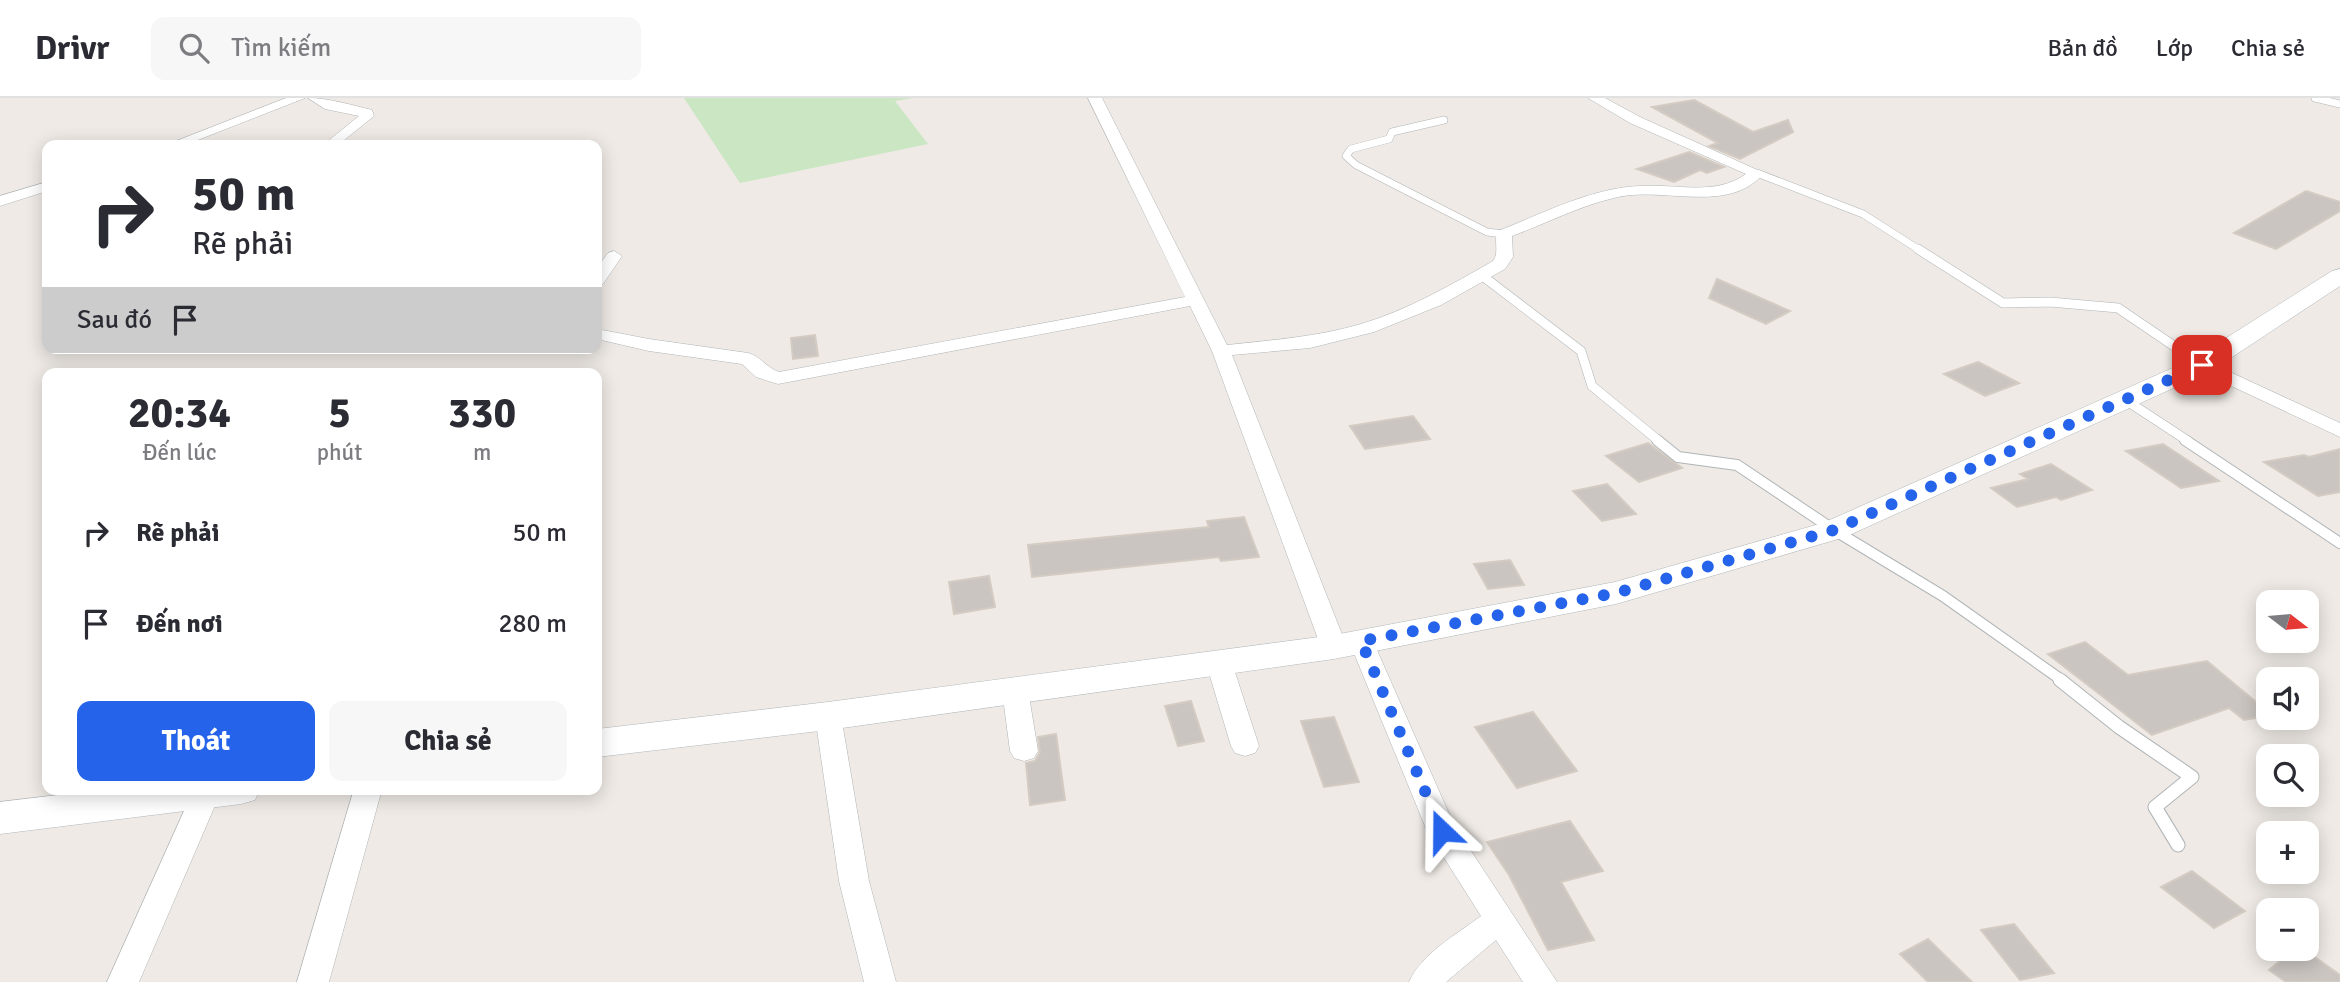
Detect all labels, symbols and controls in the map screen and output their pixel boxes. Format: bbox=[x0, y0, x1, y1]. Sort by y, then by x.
search box bbox=[151, 17, 641, 80]
text: Drivr bbox=[35, 28, 109, 69]
icon: search bbox=[175, 29, 213, 67]
text: Tìm kiếm bbox=[231, 32, 331, 64]
text: Bản đồ bbox=[2047, 33, 2118, 63]
text: Lớp bbox=[2156, 33, 2193, 63]
text: Chia sẻ bbox=[2231, 33, 2305, 63]
text: 50 m bbox=[192, 164, 295, 224]
icon: right bbox=[77, 168, 168, 259]
text: Rẽ phải bbox=[192, 224, 293, 263]
icon: arrive bbox=[166, 301, 204, 339]
text: Sau đó bbox=[77, 304, 152, 336]
pin bbox=[2172, 335, 2232, 395]
icon: arrive bbox=[2183, 346, 2221, 384]
text: 20:34 bbox=[128, 388, 231, 439]
text: 5 bbox=[328, 388, 351, 439]
text: 330 bbox=[448, 388, 516, 439]
text: Đến lúc bbox=[142, 438, 217, 467]
text: phút bbox=[317, 438, 362, 467]
text: m bbox=[473, 438, 491, 467]
icon: right bbox=[77, 514, 115, 552]
text: Rẽ phải bbox=[136, 517, 220, 549]
text: 50 m bbox=[512, 517, 567, 549]
north arrow bbox=[2256, 590, 2319, 653]
map controls bbox=[2256, 590, 2319, 961]
icon: arrive bbox=[77, 605, 115, 643]
text: Đến nơi bbox=[136, 608, 223, 640]
text: 280 m bbox=[498, 608, 567, 640]
button: sound bbox=[2256, 667, 2319, 730]
button: Thoát bbox=[77, 701, 315, 781]
button: Chia sẻ bbox=[329, 701, 567, 781]
button: search bbox=[2256, 744, 2319, 807]
position arrow bbox=[1405, 794, 1479, 868]
button: + bbox=[2256, 821, 2319, 884]
button: − bbox=[2256, 898, 2319, 961]

